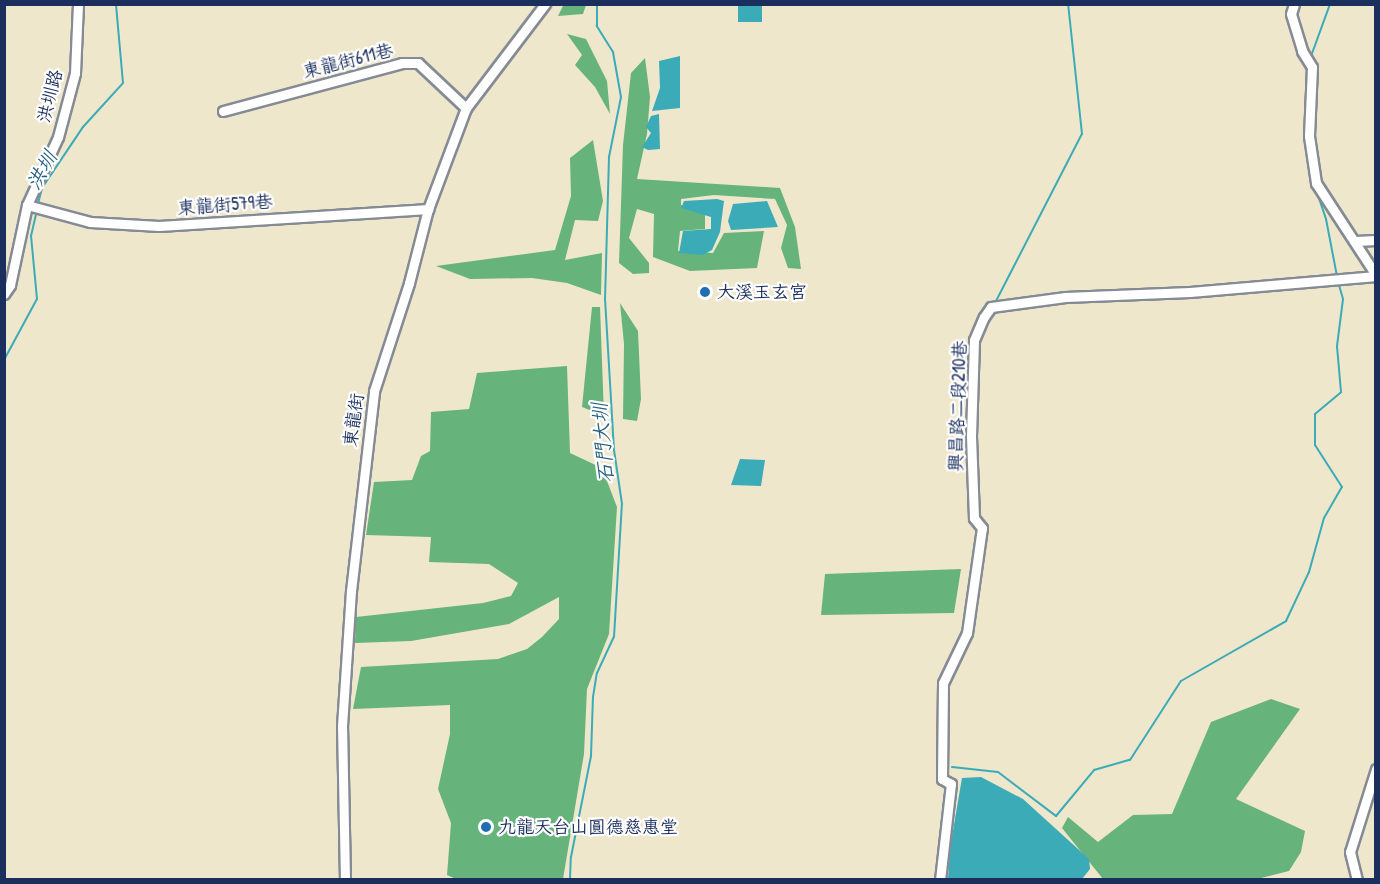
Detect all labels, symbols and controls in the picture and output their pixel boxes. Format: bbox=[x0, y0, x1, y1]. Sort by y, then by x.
street label: 東龍街611巷 bbox=[301, 39, 395, 83]
street label: 洪圳路 bbox=[33, 67, 67, 125]
water label: 洪圳 bbox=[21, 147, 61, 193]
street label: 東龍街579巷 bbox=[177, 191, 273, 219]
place label: 大溪玉玄宮 bbox=[717, 281, 807, 303]
marker: 大溪玉玄宮 bbox=[698, 285, 712, 299]
street label: 興昌路二段210巷 bbox=[945, 340, 971, 472]
street label: 東龍街 bbox=[340, 392, 368, 448]
water label: 石門大圳 bbox=[587, 402, 617, 484]
place label: 九龍天台山圓德慈惠堂 bbox=[498, 816, 678, 838]
marker: 九龍天台山圓德慈惠堂 bbox=[479, 820, 493, 834]

